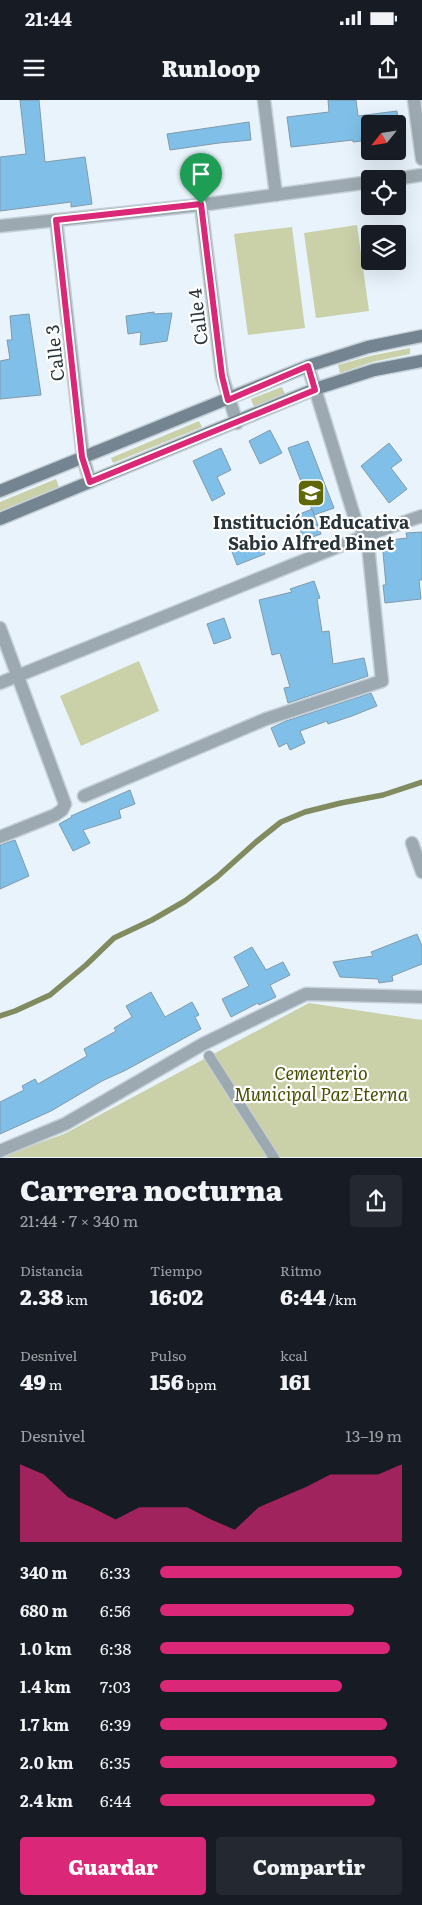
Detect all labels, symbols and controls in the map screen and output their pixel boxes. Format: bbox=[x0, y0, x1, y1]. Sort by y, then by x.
text: 21:44 bbox=[25, 4, 72, 32]
text: Runloop bbox=[162, 51, 260, 84]
icon: menu bbox=[20, 54, 48, 82]
icon: share bbox=[374, 54, 402, 82]
north arrow bbox=[361, 115, 406, 160]
map controls bbox=[361, 115, 406, 270]
pin bbox=[180, 153, 222, 204]
icon: arrive bbox=[187, 160, 215, 188]
button: locate bbox=[361, 170, 406, 215]
button: layers bbox=[361, 225, 406, 270]
street label: Calle 4 bbox=[180, 287, 214, 347]
street label: Calle 3 bbox=[38, 323, 70, 383]
school or university icon: Institución Educativa Sabio Alfred Binet bbox=[296, 478, 326, 508]
place label: Institución Educativa Sabio Alfred Binet bbox=[213, 508, 410, 556]
park label: Cementerio Municipal Paz Eterna bbox=[234, 1059, 409, 1107]
text: Carrera nocturna bbox=[20, 1168, 283, 1210]
button: share bbox=[350, 1175, 402, 1227]
text: 21:44 · 7 × 340 m bbox=[20, 1208, 138, 1232]
text: Distancia bbox=[20, 1260, 83, 1280]
text: Tiempo bbox=[150, 1260, 202, 1280]
text: Ritmo bbox=[280, 1260, 321, 1280]
text: 2.38 bbox=[20, 1280, 63, 1311]
text: 16:02 bbox=[150, 1280, 203, 1311]
text: 6:44 bbox=[280, 1280, 326, 1311]
text: km bbox=[63, 1289, 88, 1309]
text: /km bbox=[326, 1289, 357, 1309]
text: Desnivel bbox=[20, 1345, 77, 1365]
text: Pulso bbox=[150, 1345, 187, 1365]
text: kcal bbox=[280, 1345, 308, 1365]
text: 49 bbox=[20, 1365, 46, 1396]
text: 156 bbox=[150, 1365, 184, 1396]
text: 161 bbox=[280, 1365, 310, 1396]
text: m bbox=[46, 1374, 62, 1394]
text: bpm bbox=[184, 1374, 217, 1394]
text: Desnivel bbox=[20, 1423, 85, 1447]
text: 13–19 m bbox=[345, 1423, 402, 1447]
text: 340 m bbox=[20, 1560, 68, 1584]
text: 6:33 bbox=[100, 1560, 131, 1584]
text: 680 m bbox=[20, 1598, 68, 1622]
text: 6:56 bbox=[100, 1598, 131, 1622]
text: 1.0 km bbox=[20, 1636, 72, 1660]
text: 6:38 bbox=[100, 1636, 131, 1660]
text: 1.4 km bbox=[20, 1674, 71, 1698]
text: 7:03 bbox=[100, 1674, 131, 1698]
text: 1.7 km bbox=[20, 1712, 69, 1736]
text: 6:39 bbox=[100, 1712, 131, 1736]
text: 2.0 km bbox=[20, 1750, 74, 1774]
text: 6:35 bbox=[100, 1750, 130, 1774]
text: 2.4 km bbox=[20, 1788, 73, 1812]
text: 6:44 bbox=[100, 1788, 131, 1812]
button: Guardar bbox=[20, 1837, 206, 1895]
button: Compartir bbox=[216, 1837, 402, 1895]

